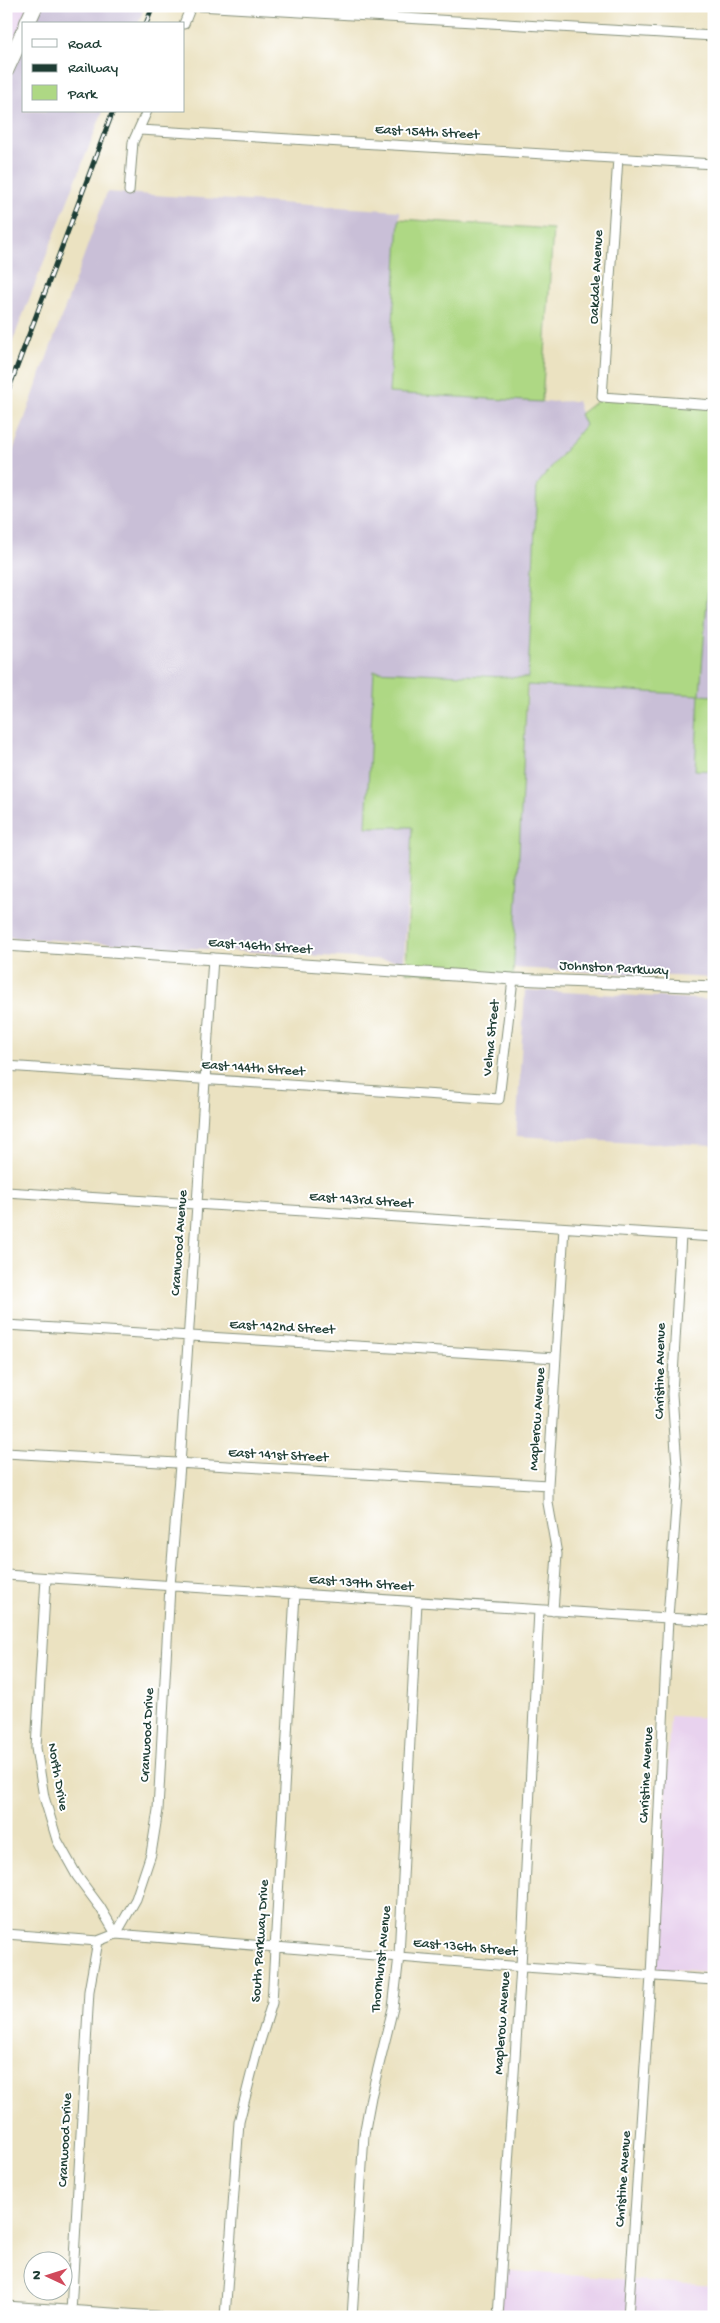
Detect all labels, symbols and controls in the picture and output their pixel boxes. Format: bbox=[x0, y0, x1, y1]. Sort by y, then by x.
legend bbox=[22, 22, 185, 112]
text: Road bbox=[68, 36, 102, 54]
text: Railway bbox=[68, 60, 119, 78]
text: Park bbox=[67, 86, 98, 104]
street label: East 154th Street bbox=[375, 122, 481, 144]
street label: Oakdale Avenue bbox=[586, 229, 608, 324]
street label: East 146th Street bbox=[208, 935, 314, 959]
street label: Johnston Parkway bbox=[559, 958, 669, 980]
street label: Velma Street bbox=[479, 998, 505, 1078]
street label: East 144th Street bbox=[201, 1057, 306, 1081]
street label: Cranwood Avenue bbox=[168, 1189, 192, 1296]
street label: East 143rd Street bbox=[309, 1189, 415, 1213]
street label: East 142nd Street bbox=[229, 1317, 336, 1339]
street label: Christine Avenue bbox=[652, 1322, 670, 1419]
street label: Maplerow Avenue bbox=[526, 1366, 550, 1471]
street label: East 141st Street bbox=[228, 1445, 330, 1467]
street label: East 139th Street bbox=[308, 1572, 415, 1596]
street label: Cranwood Drive bbox=[137, 1687, 159, 1783]
street label: Christine Avenue bbox=[636, 1726, 658, 1824]
street label: North Drive bbox=[43, 1742, 71, 1813]
street label: South Parkway Drive bbox=[248, 1878, 274, 2003]
street label: Thornhurst Avenue bbox=[368, 1904, 396, 2014]
street label: East 136th Street bbox=[412, 1935, 519, 1961]
street label: Maplerow Avenue bbox=[491, 1970, 515, 2075]
street label: Cranwood Drive bbox=[55, 2092, 77, 2188]
street label: Christine Avenue bbox=[612, 2130, 636, 2228]
north arrow bbox=[22, 2250, 72, 2300]
text: N bbox=[29, 2270, 46, 2280]

